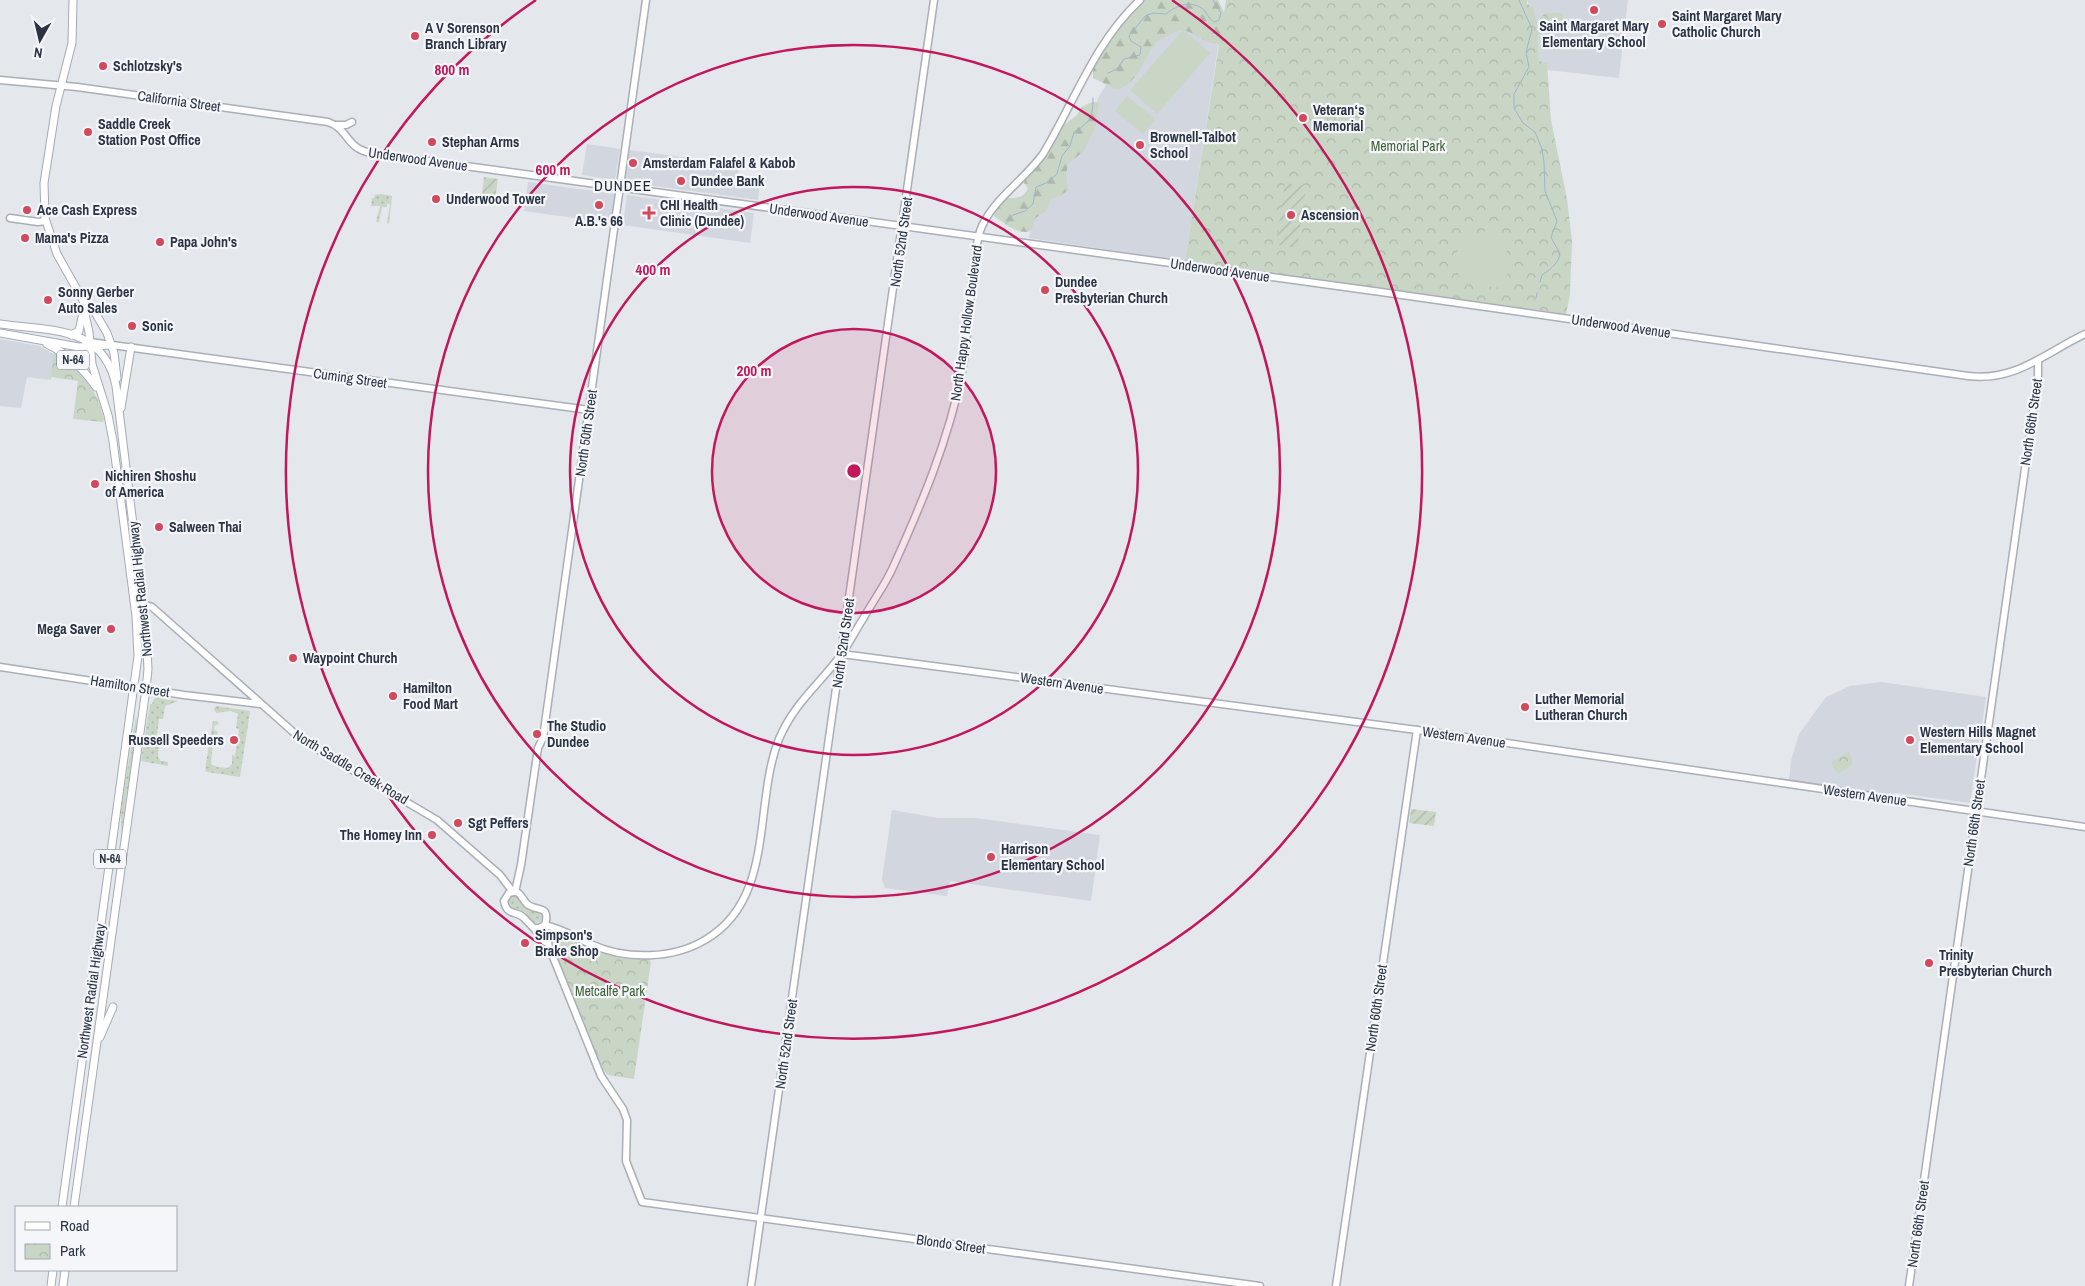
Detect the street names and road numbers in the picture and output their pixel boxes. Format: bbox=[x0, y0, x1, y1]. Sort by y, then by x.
street label: California Street bbox=[136, 86, 222, 116]
street label: Underwood Avenue bbox=[367, 143, 469, 175]
street label: North 52nd Street bbox=[886, 196, 916, 288]
street label: Underwood Avenue bbox=[768, 199, 870, 231]
street label: North Happy Hollow Boulevard bbox=[946, 244, 986, 402]
street label: Underwood Avenue bbox=[1169, 254, 1271, 286]
street label: Underwood Avenue bbox=[1570, 310, 1672, 342]
road number: N-64 bbox=[57, 350, 89, 370]
street label: Cuming Street bbox=[312, 364, 388, 392]
street label: North 66th Street bbox=[2016, 377, 2046, 467]
street label: North 50th Street bbox=[571, 388, 601, 478]
street label: Northwest Radial Highway bbox=[124, 520, 156, 658]
street label: North 52nd Street bbox=[828, 597, 858, 689]
street label: Western Avenue bbox=[1019, 668, 1105, 698]
street label: Hamilton Street bbox=[89, 671, 171, 701]
street label: Western Avenue bbox=[1421, 722, 1507, 752]
street label: North Saddle Creek Road bbox=[290, 725, 412, 809]
street label: North 66th Street bbox=[1959, 778, 1989, 868]
street label: Western Avenue bbox=[1822, 780, 1908, 810]
road number: N-64 bbox=[94, 850, 126, 869]
street label: Northwest Radial Highway bbox=[73, 922, 109, 1060]
street label: North 60th Street bbox=[1361, 963, 1391, 1053]
street label: North 52nd Street bbox=[771, 998, 801, 1090]
street label: North 66th Street bbox=[1903, 1179, 1933, 1269]
street label: Blondo Street bbox=[915, 1230, 987, 1258]

